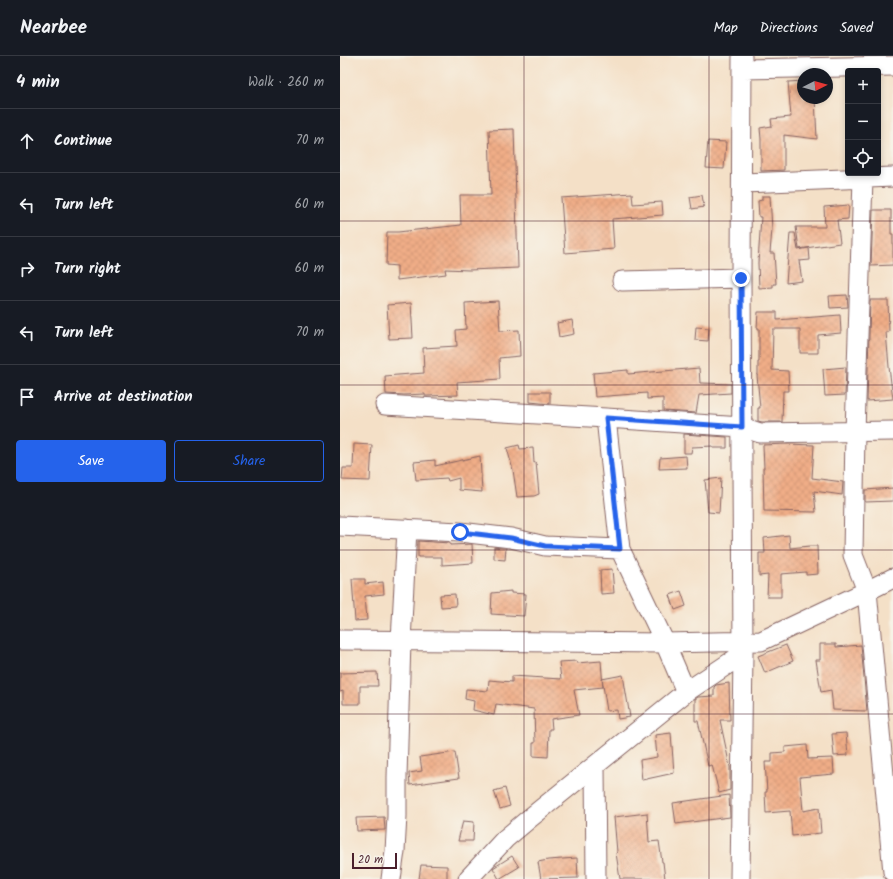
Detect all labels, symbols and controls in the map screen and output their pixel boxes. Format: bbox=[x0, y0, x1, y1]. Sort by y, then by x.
text: Nearbee bbox=[20, 13, 87, 43]
text: Map bbox=[713, 17, 738, 39]
text: Directions bbox=[760, 17, 818, 39]
text: Saved bbox=[840, 17, 873, 39]
north arrow bbox=[797, 68, 833, 104]
map controls bbox=[845, 68, 881, 176]
button: + bbox=[845, 68, 881, 104]
text: 4 min bbox=[16, 69, 60, 96]
text: Walk · 260 m bbox=[248, 72, 324, 93]
button: − bbox=[845, 104, 881, 140]
text: Continue bbox=[54, 129, 112, 153]
icon: ahead bbox=[16, 130, 38, 152]
text: 70 m bbox=[296, 130, 324, 151]
button: locate bbox=[845, 140, 881, 176]
text: Turn left bbox=[54, 193, 114, 217]
icon: left bbox=[16, 194, 38, 216]
text: 60 m bbox=[295, 194, 324, 215]
text: Turn right bbox=[54, 257, 121, 281]
icon: right bbox=[16, 258, 38, 280]
text: 60 m bbox=[295, 258, 324, 279]
route end bbox=[732, 269, 750, 287]
text: Turn left bbox=[54, 321, 114, 345]
icon: left bbox=[16, 322, 38, 344]
text: 70 m bbox=[296, 322, 324, 343]
text: Arrive at destination bbox=[54, 385, 193, 409]
icon: arrive bbox=[16, 386, 38, 408]
button: Save bbox=[16, 440, 166, 482]
button: Share bbox=[174, 440, 324, 482]
route start bbox=[451, 523, 469, 541]
scale bar bbox=[352, 851, 397, 870]
text: 20 m bbox=[358, 851, 383, 869]

